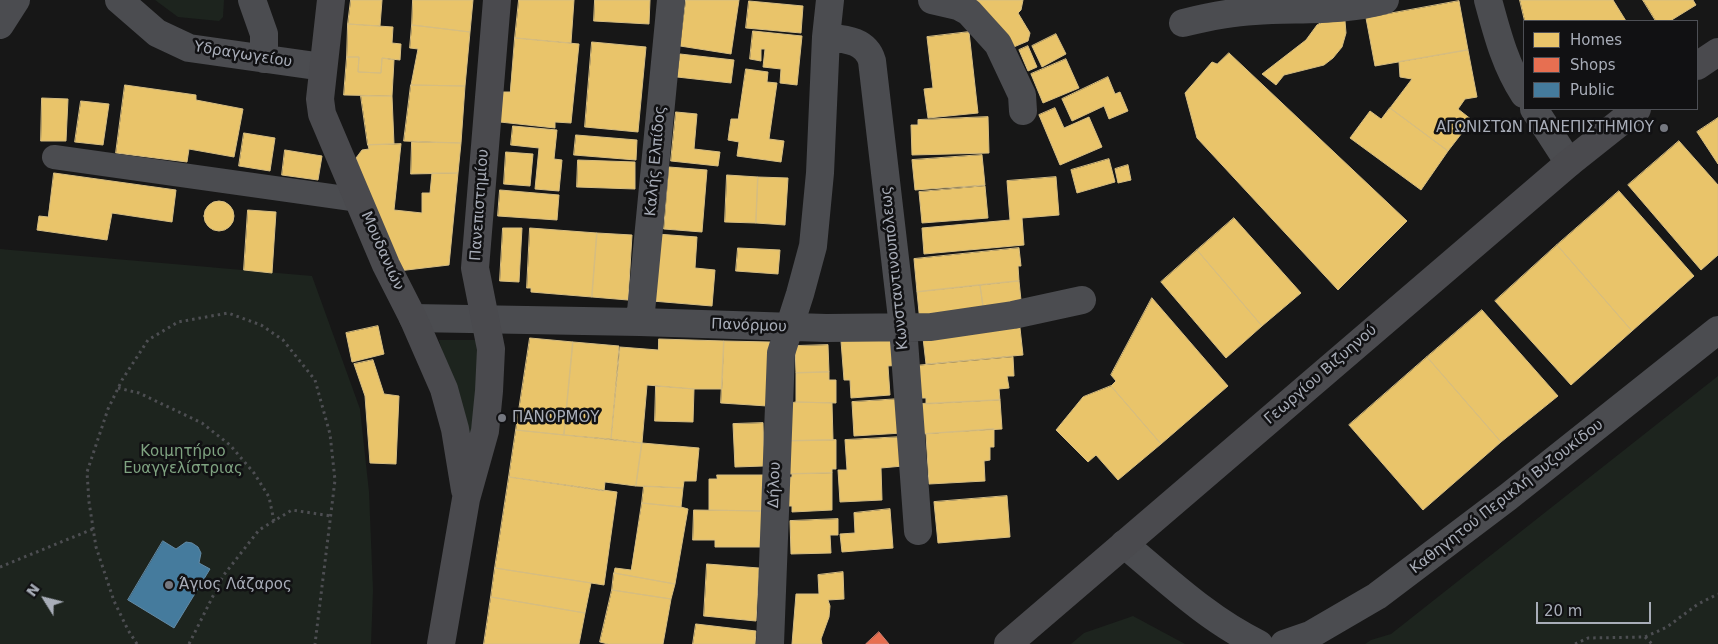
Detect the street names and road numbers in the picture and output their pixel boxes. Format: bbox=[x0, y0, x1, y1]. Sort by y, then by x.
street label: Υδραγωγείου bbox=[193, 38, 293, 72]
street label: Καλής Ελπίδος bbox=[642, 105, 670, 217]
street label: Πανεπιστημίου bbox=[467, 148, 493, 262]
street label: Κωνσταντινουπόλεως bbox=[877, 185, 913, 351]
street label: Μουδανιών bbox=[357, 209, 407, 293]
street label: Πανόρμου bbox=[711, 316, 787, 336]
street label: Γεωργίου Βιζυηνού bbox=[1261, 321, 1381, 429]
street label: Καθηγητού Περικλή Βυζουκίδου bbox=[1407, 416, 1607, 578]
street label: Δήλου bbox=[765, 461, 785, 509]

